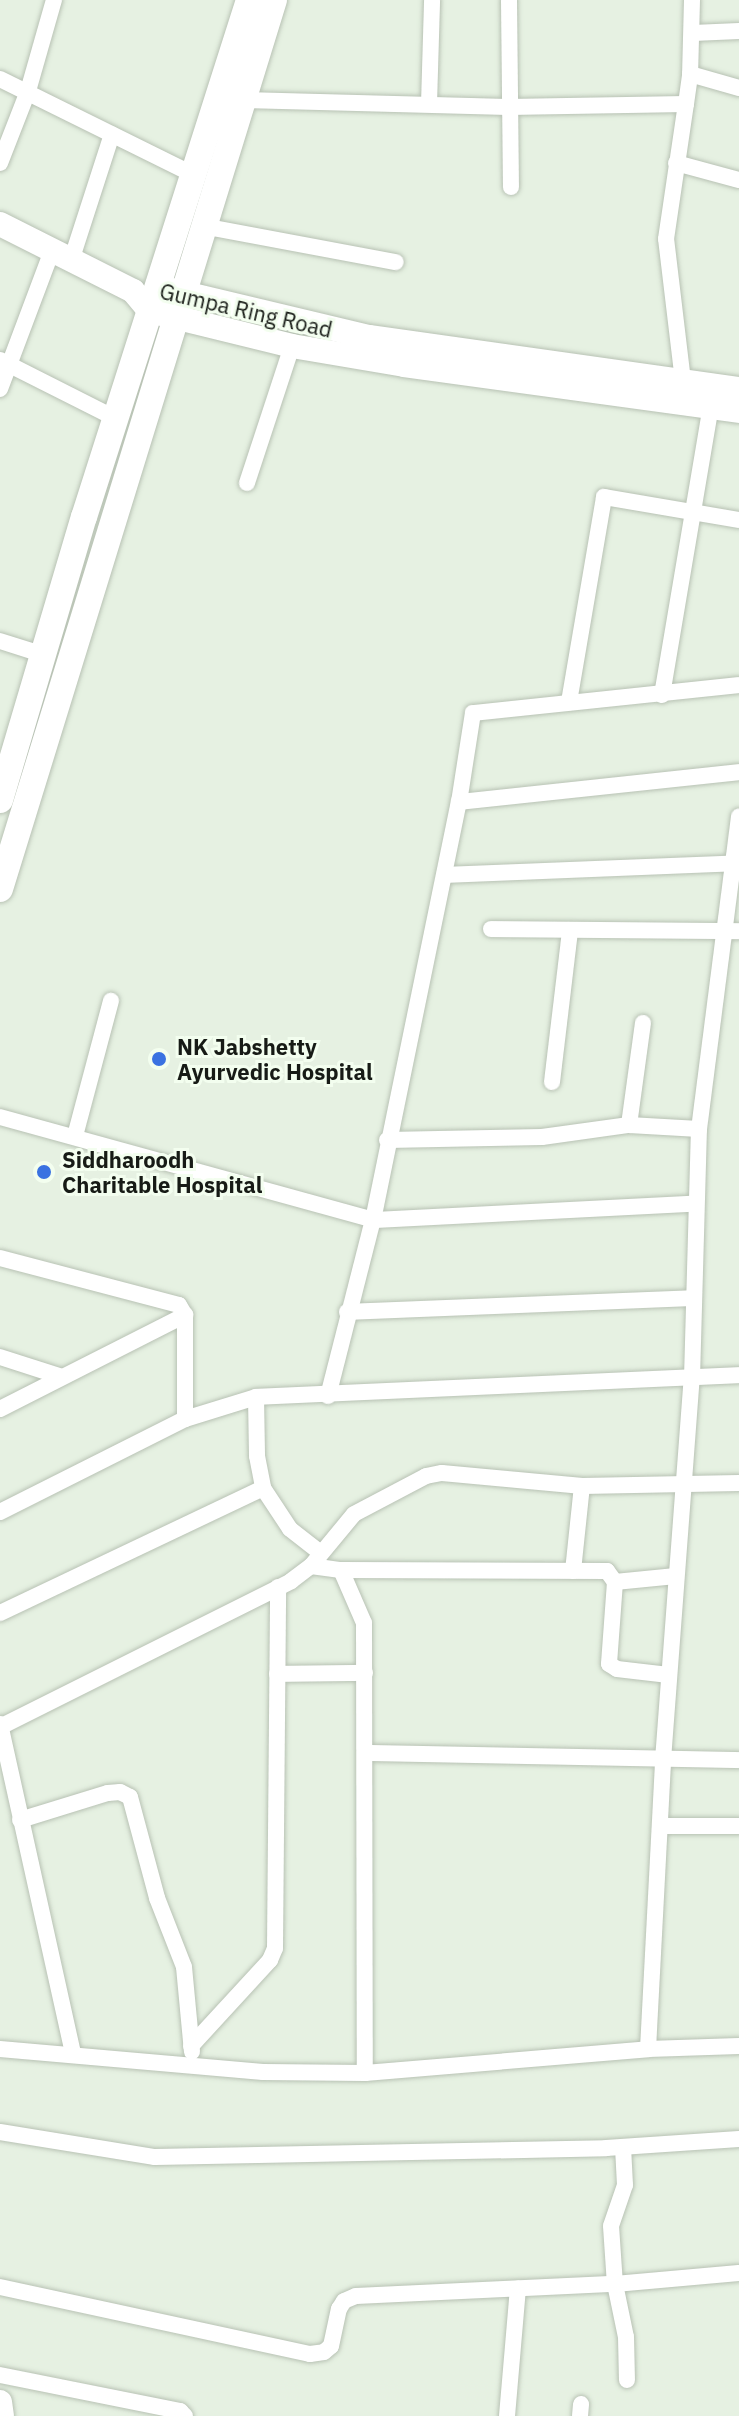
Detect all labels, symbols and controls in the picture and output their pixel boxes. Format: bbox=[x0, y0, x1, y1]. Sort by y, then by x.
street label: Gumpa Ring Road bbox=[157, 277, 335, 343]
place label: NK Jabshetty Ayurvedic Hospital bbox=[177, 1033, 373, 1084]
marker: NK Jabshetty Ayurvedic Hospital bbox=[148, 1048, 170, 1070]
place label: Siddharoodh Charitable Hospital bbox=[62, 1146, 262, 1198]
marker: Siddharoodh Charitable Hospital bbox=[33, 1161, 55, 1183]

